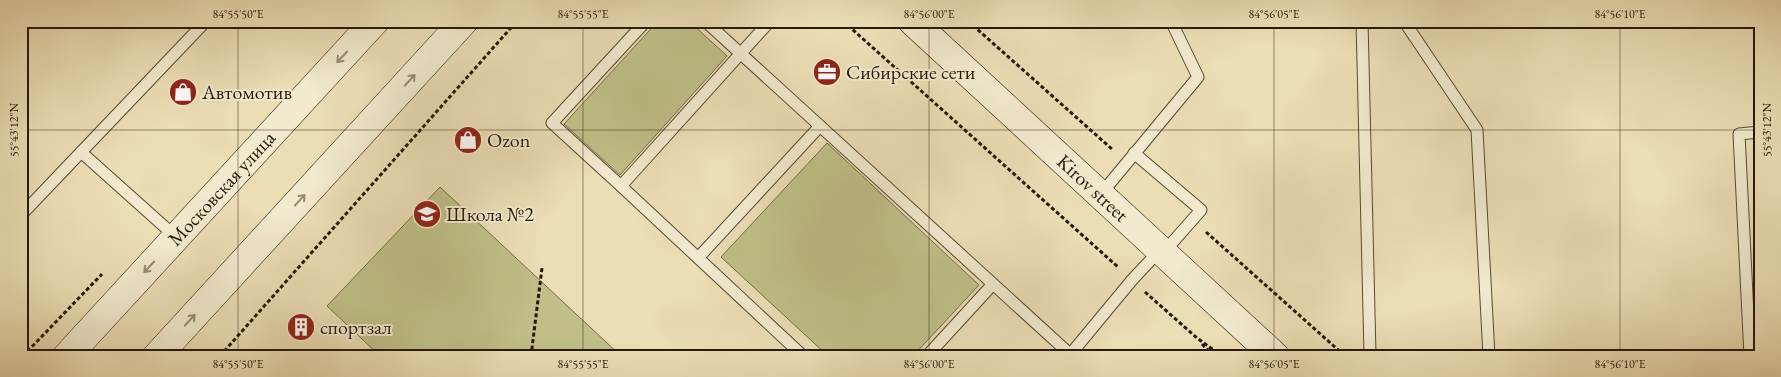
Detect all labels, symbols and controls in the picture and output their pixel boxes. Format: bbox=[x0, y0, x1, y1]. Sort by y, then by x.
text: 84°55'50"E bbox=[212, 6, 264, 22]
text: 84°55'55"E bbox=[557, 6, 609, 22]
text: 84°56'00"E bbox=[903, 6, 955, 22]
text: 84°56'05"E bbox=[1248, 6, 1300, 22]
text: 84°56'10"E bbox=[1594, 6, 1646, 22]
one-way arrow bbox=[336, 51, 348, 64]
office icon: Сибирские сети bbox=[812, 57, 842, 87]
place label: Сибирские сети bbox=[846, 59, 976, 85]
one-way arrow bbox=[404, 74, 416, 87]
shop icon: Автомотив bbox=[168, 77, 198, 107]
place label: Автомотив bbox=[201, 79, 292, 105]
text: 55°43'12"N bbox=[6, 103, 22, 157]
text: 55°43'12"N bbox=[1759, 103, 1775, 157]
street label: Московская улица bbox=[162, 125, 281, 251]
shop icon: Ozon bbox=[453, 125, 483, 155]
place label: Ozon bbox=[487, 127, 531, 153]
street label: Kirov street bbox=[1051, 148, 1135, 228]
one-way arrow bbox=[294, 194, 306, 206]
school or university icon: Школа №2 bbox=[412, 199, 442, 229]
place label: Школа №2 bbox=[446, 201, 534, 227]
one-way arrow bbox=[143, 260, 155, 273]
building icon: спортзал bbox=[286, 312, 316, 342]
one-way arrow bbox=[184, 313, 196, 326]
place label: спортзал bbox=[320, 314, 392, 340]
text: 84°55'50"E bbox=[212, 356, 264, 372]
text: 84°55'55"E bbox=[557, 356, 609, 372]
text: 84°56'00"E bbox=[903, 356, 955, 372]
text: 84°56'05"E bbox=[1248, 356, 1300, 372]
text: 84°56'10"E bbox=[1594, 356, 1646, 372]

